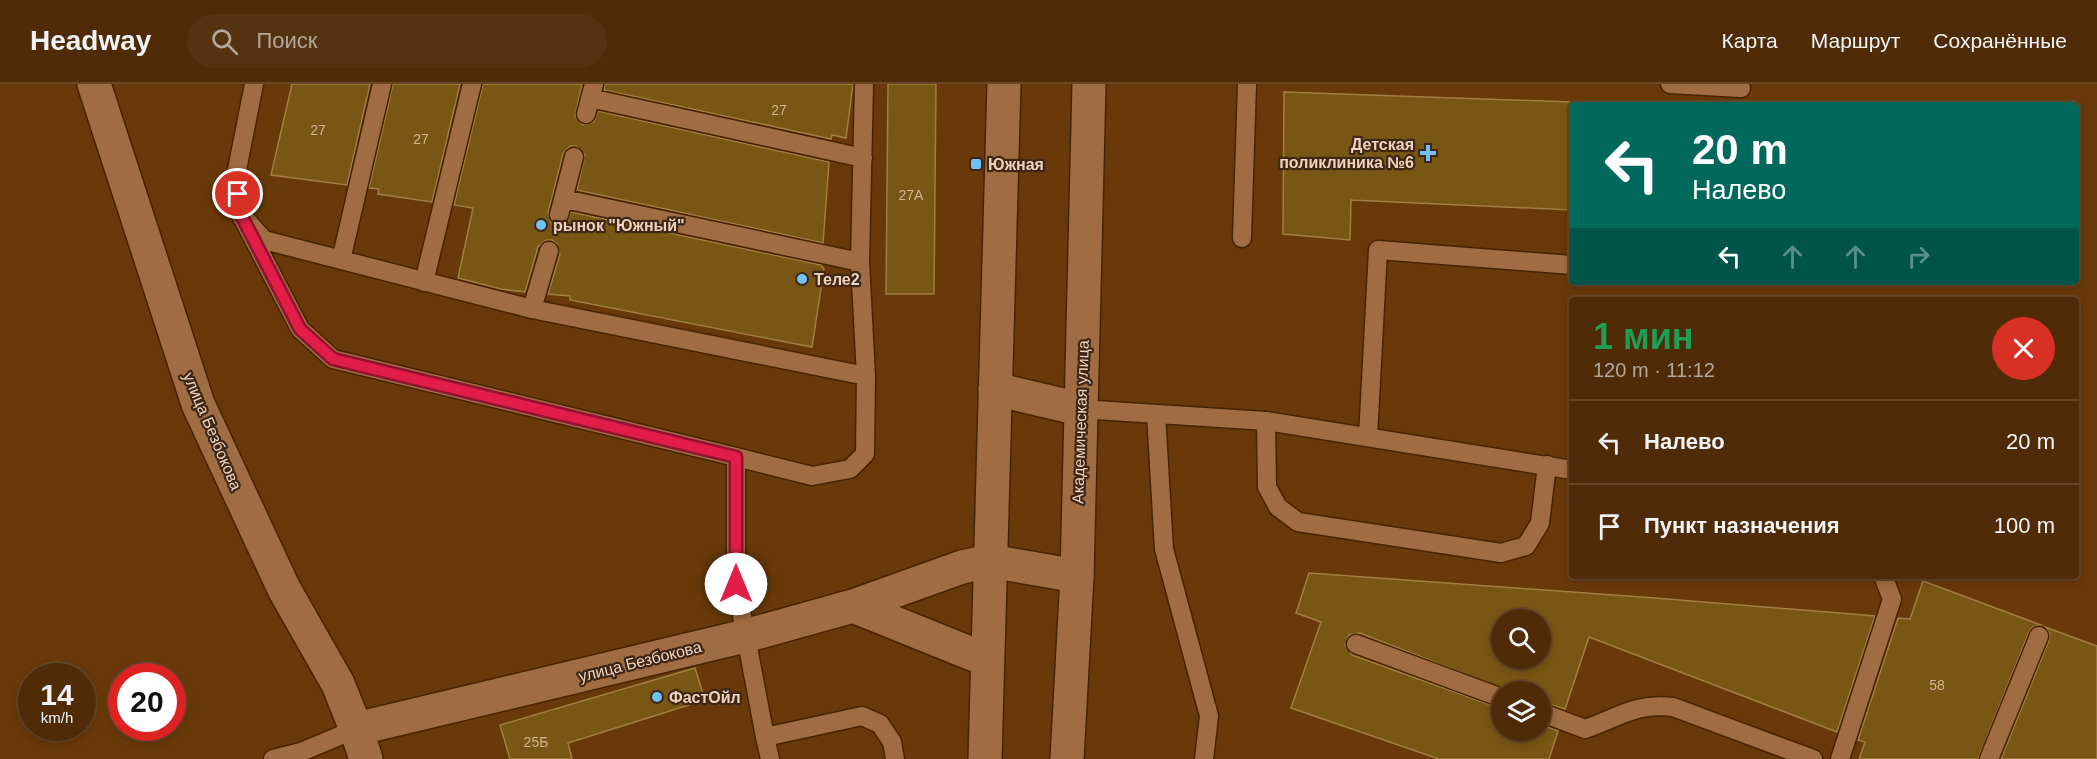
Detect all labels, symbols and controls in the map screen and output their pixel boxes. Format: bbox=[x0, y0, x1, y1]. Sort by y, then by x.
search box bbox=[187, 14, 607, 68]
text: Headway bbox=[30, 25, 151, 56]
icon: search bbox=[208, 25, 241, 58]
text: Поиск bbox=[256, 28, 317, 53]
text: Карта bbox=[1722, 29, 1778, 52]
text: Маршрут bbox=[1811, 29, 1900, 52]
text: Сохранённые bbox=[1933, 29, 2067, 52]
house number: 27 bbox=[771, 102, 787, 118]
house number: 27 bbox=[310, 122, 326, 138]
icon: left bbox=[1593, 126, 1671, 204]
text: 20 m bbox=[1692, 126, 1788, 173]
house number: 27 bbox=[413, 131, 429, 147]
place label: Детская поликлиника №6 bbox=[1279, 136, 1414, 171]
marker: Детская поликлиника №6 bbox=[1419, 144, 1437, 162]
place label: Южная bbox=[988, 156, 1044, 173]
marker: Южная bbox=[969, 157, 983, 171]
pin bbox=[212, 168, 263, 219]
text: Налево bbox=[1692, 175, 1786, 205]
icon: arrive bbox=[221, 177, 254, 210]
house number: 27А bbox=[899, 187, 924, 203]
place label: рынок "Южный" bbox=[553, 217, 685, 234]
marker: рынок "Южный" bbox=[534, 218, 548, 232]
icon: left bbox=[1713, 240, 1746, 273]
icon: ahead bbox=[1776, 240, 1809, 273]
icon: ahead bbox=[1839, 240, 1872, 273]
icon: right bbox=[1902, 240, 1935, 273]
place label: Теле2 bbox=[814, 271, 860, 288]
marker: Теле2 bbox=[795, 272, 809, 286]
text: 1 мин bbox=[1593, 316, 1694, 357]
button: close bbox=[1992, 317, 2055, 380]
street label: Академическая улица bbox=[1069, 340, 1092, 504]
text: 120 m · 11:12 bbox=[1593, 359, 1715, 381]
street label: улица Безбокова bbox=[180, 370, 245, 493]
icon: left bbox=[1593, 426, 1626, 459]
text: Налево bbox=[1644, 429, 1725, 454]
text: 20 m bbox=[2006, 429, 2055, 454]
icon: arrive bbox=[1593, 510, 1626, 543]
text: Пункт назначения bbox=[1644, 513, 1840, 538]
text: 100 m bbox=[1994, 513, 2055, 538]
position arrow bbox=[704, 552, 768, 616]
map controls bbox=[1491, 609, 1551, 741]
button: search bbox=[1491, 609, 1551, 669]
street label: улица Безбокова bbox=[577, 638, 703, 685]
speed limit sign: 20 bbox=[108, 663, 186, 741]
house number: 58 bbox=[1929, 677, 1945, 693]
text: 14 bbox=[40, 678, 74, 711]
button: layers bbox=[1491, 681, 1551, 741]
place label: ФастОйл bbox=[669, 689, 741, 706]
marker: ФастОйл bbox=[650, 690, 664, 704]
text: km/h bbox=[41, 709, 73, 726]
house number: 25Б bbox=[524, 734, 548, 750]

